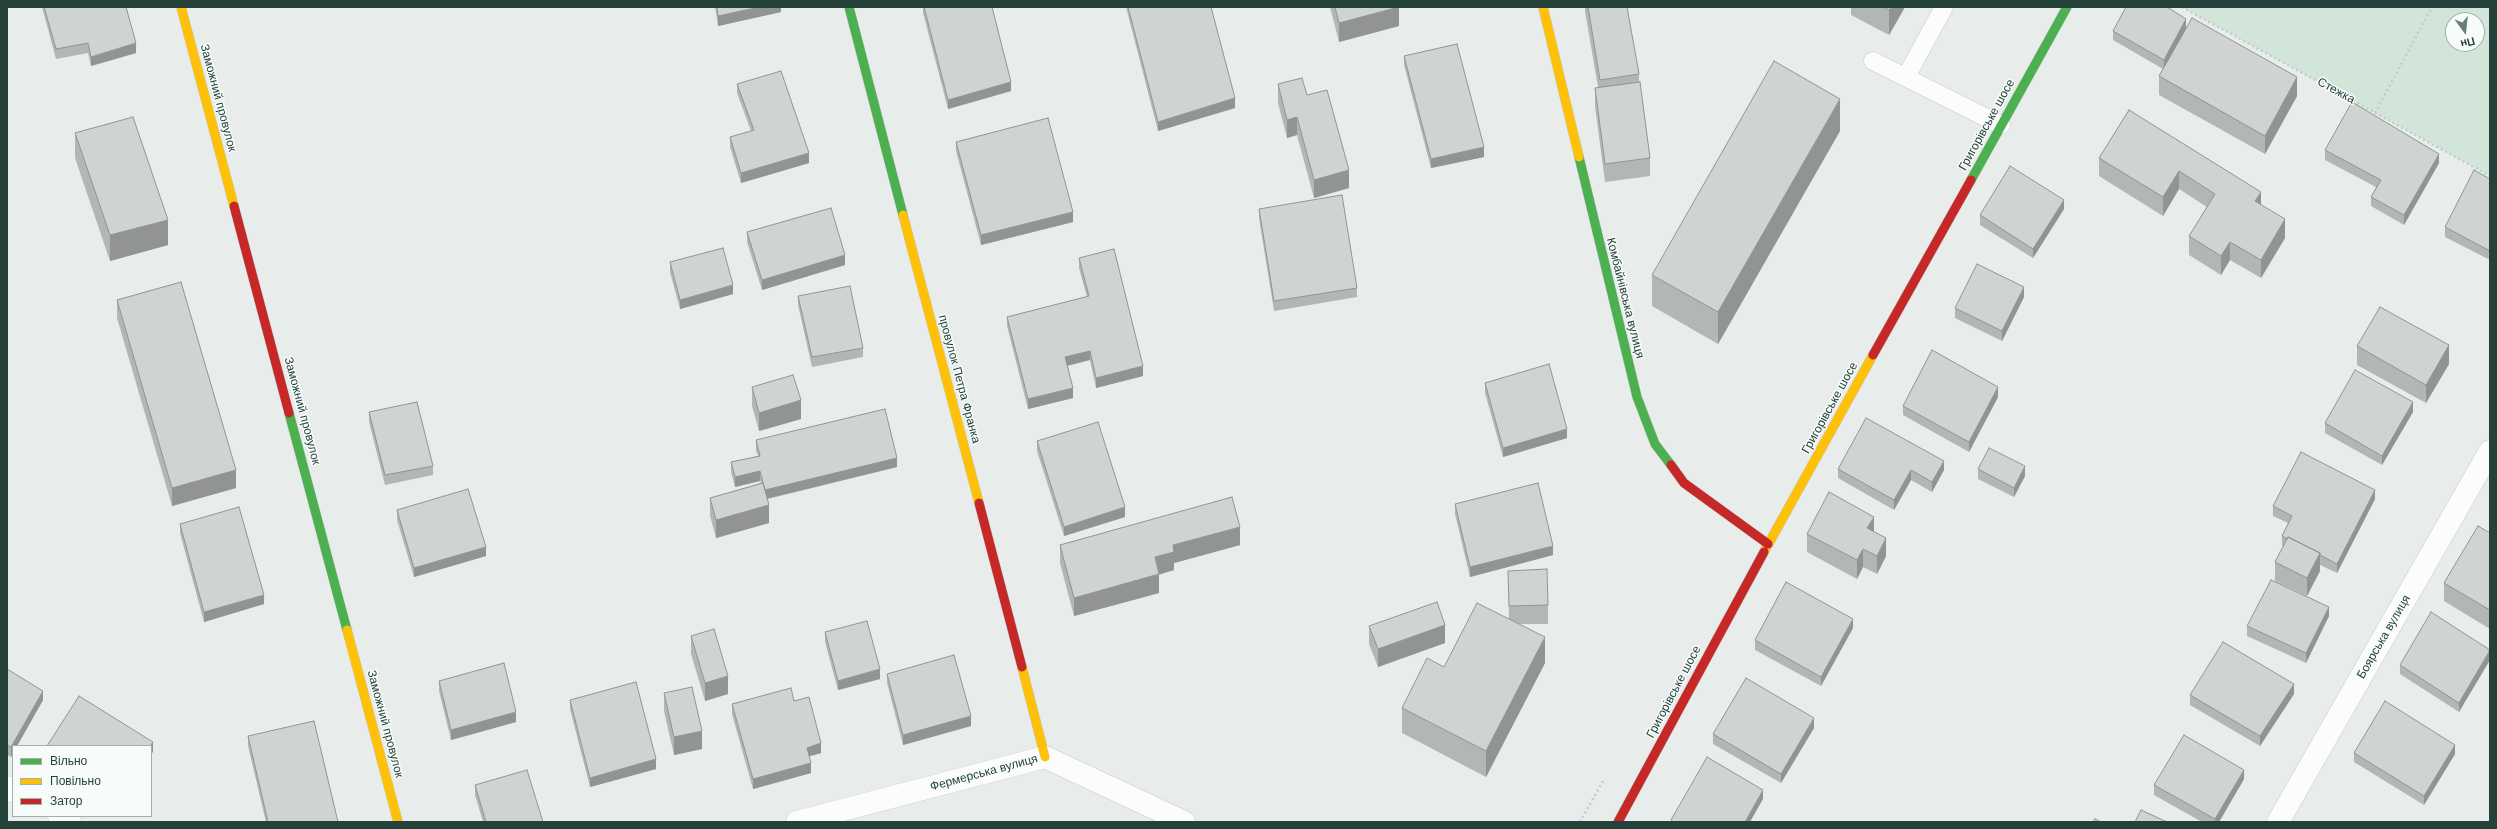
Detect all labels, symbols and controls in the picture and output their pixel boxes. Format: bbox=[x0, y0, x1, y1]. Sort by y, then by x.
north arrow bbox=[2445, 12, 2485, 52]
text: Пн bbox=[2459, 35, 2476, 50]
street label: Заможний провулок bbox=[197, 43, 239, 153]
street label: Стежка bbox=[2315, 75, 2357, 107]
street label: Григорівське шосе bbox=[1956, 77, 2018, 173]
street label: Комбайнівська вулиця bbox=[1603, 236, 1647, 360]
street label: провулок Петра Франка bbox=[935, 313, 983, 445]
street label: Заможний провулок bbox=[281, 356, 323, 466]
street label: Григорівське шосе bbox=[1799, 360, 1861, 456]
street label: Боярська вулиця bbox=[2354, 593, 2414, 681]
street label: Григорівське шосе bbox=[1644, 644, 1704, 740]
street label: Заможний провулок bbox=[364, 669, 406, 779]
legend bbox=[12, 745, 152, 817]
street label: Фермерська вулиця bbox=[929, 752, 1039, 794]
text: Вільно bbox=[50, 754, 87, 768]
text: Повільно bbox=[50, 774, 101, 788]
text: Затор bbox=[50, 794, 82, 808]

